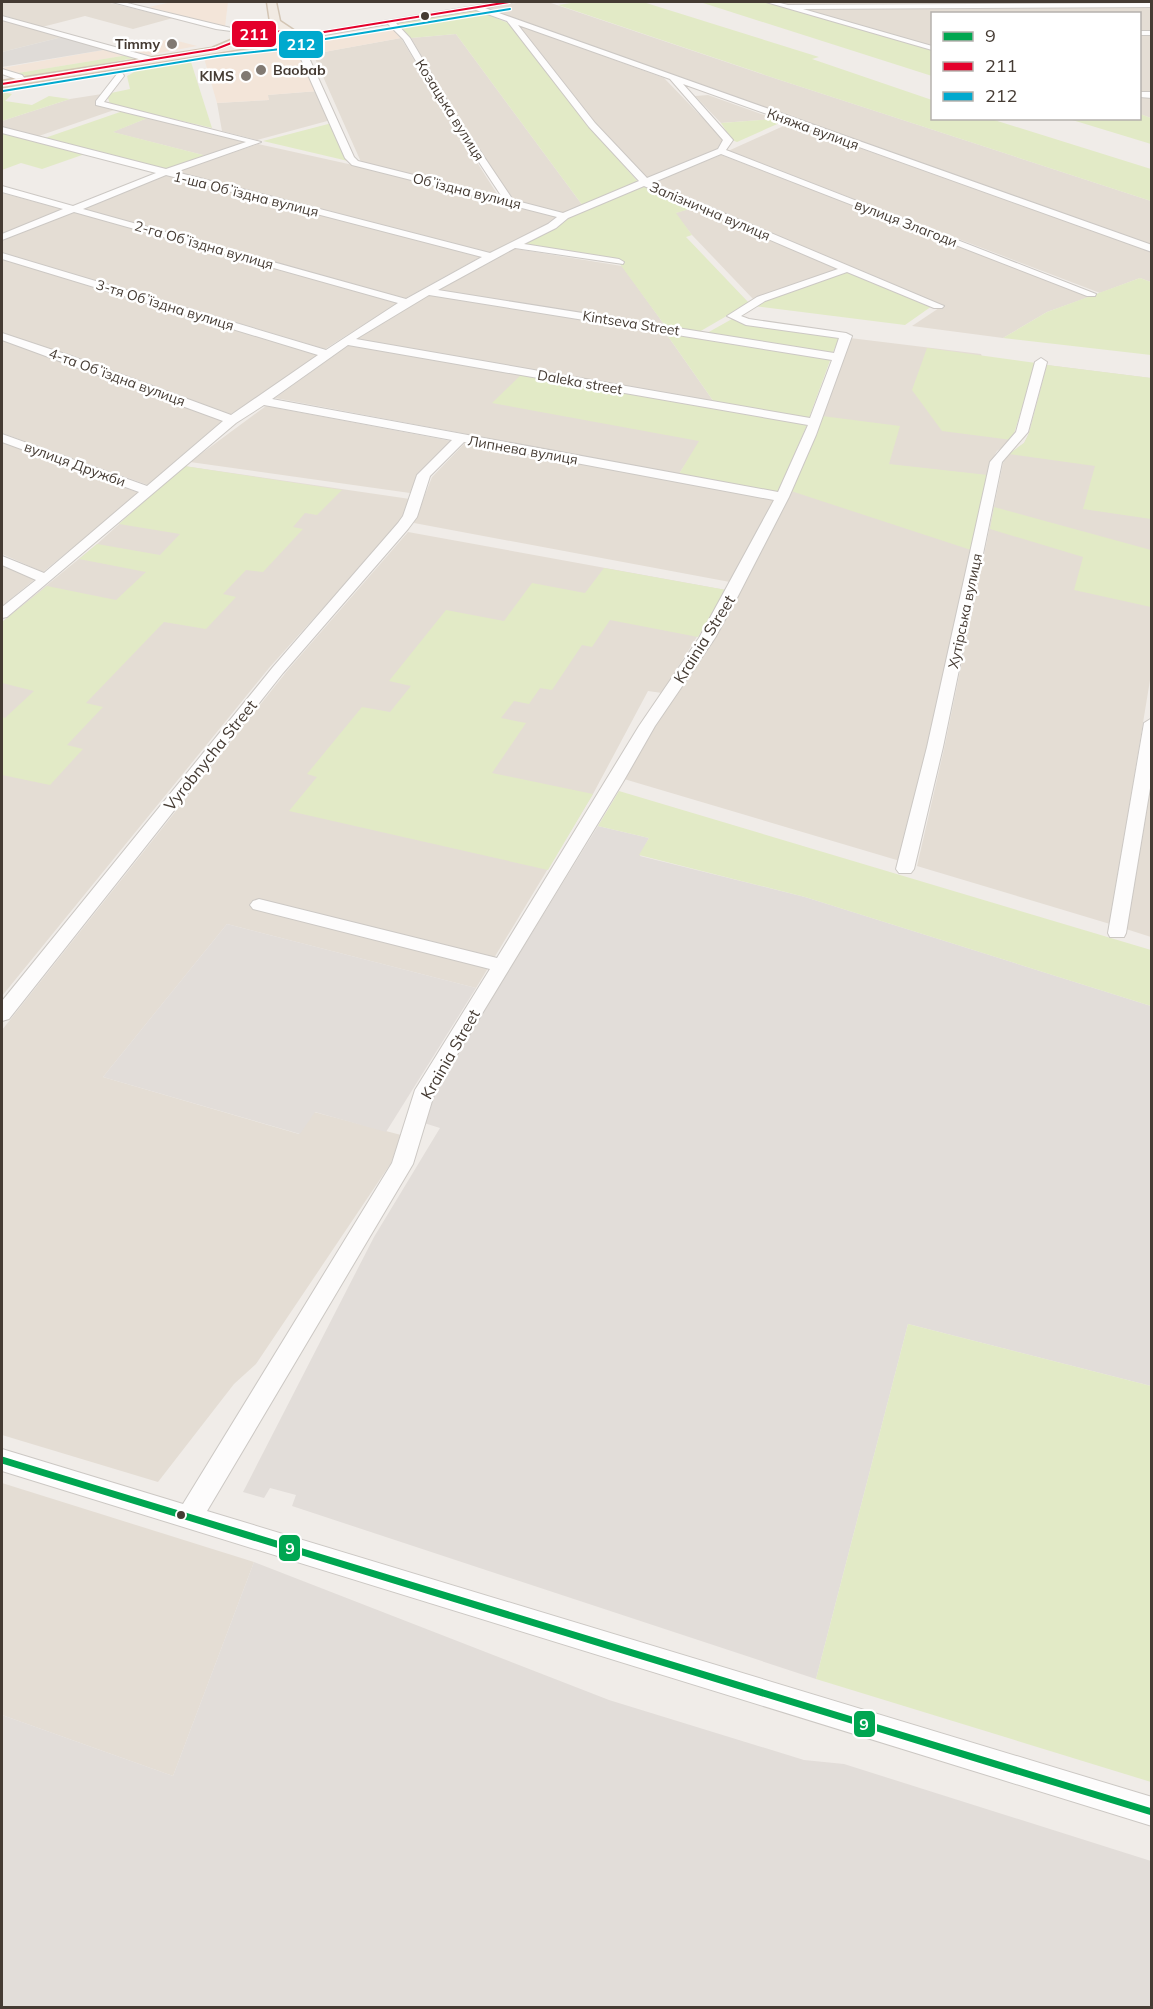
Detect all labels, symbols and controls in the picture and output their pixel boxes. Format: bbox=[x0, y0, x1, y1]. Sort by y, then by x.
unlabelled marker bbox=[419, 10, 431, 22]
legend bbox=[931, 12, 1141, 120]
line badge: 211 bbox=[231, 20, 277, 48]
text: 211 bbox=[240, 24, 268, 44]
text: 9 bbox=[985, 24, 996, 47]
line badge: 212 bbox=[278, 30, 324, 59]
text: 212 bbox=[287, 34, 315, 54]
place label: Timmy bbox=[115, 35, 160, 53]
marker: Timmy bbox=[165, 37, 179, 51]
text: 211 bbox=[985, 54, 1017, 77]
street label: Козацька вулиця bbox=[411, 56, 489, 164]
place label: Baobab bbox=[273, 61, 326, 79]
marker: Baobab bbox=[254, 63, 268, 77]
place label: KIMS bbox=[199, 67, 234, 85]
marker: KIMS bbox=[239, 69, 253, 83]
text: 212 bbox=[985, 84, 1017, 107]
street label: Княжа вулиця bbox=[765, 104, 861, 154]
street label: 1-ша Обʼїздна вулиця bbox=[172, 167, 320, 221]
street label: Обʼїздна вулиця bbox=[411, 169, 523, 213]
street label: Залізнична вулиця bbox=[647, 177, 773, 245]
street label: вулиця Злагоди bbox=[852, 195, 960, 251]
street label: 2-га Обʼїздна вулиця bbox=[132, 217, 276, 273]
street label: 3-тя Обʼїздна вулиця bbox=[94, 275, 236, 335]
street label: Kintseva Street bbox=[581, 306, 681, 340]
street label: 4-та Обʼїздна вулиця bbox=[46, 344, 188, 410]
street label: Daleka street bbox=[536, 366, 624, 398]
street label: Липнева вулиця bbox=[467, 431, 579, 469]
street label: вулиця Дружби bbox=[22, 437, 128, 491]
street label: Хутірська вулиця bbox=[944, 552, 986, 670]
street label: Krainia Street bbox=[669, 591, 739, 687]
street label: Vyrobnycha Street bbox=[159, 695, 261, 814]
street label: Krainia Street bbox=[416, 1005, 484, 1103]
unlabelled marker bbox=[175, 1509, 187, 1521]
line badge: 9 bbox=[278, 1534, 301, 1562]
text: 9 bbox=[285, 1538, 295, 1558]
line badge: 9 bbox=[853, 1710, 876, 1738]
text: 9 bbox=[859, 1714, 869, 1734]

